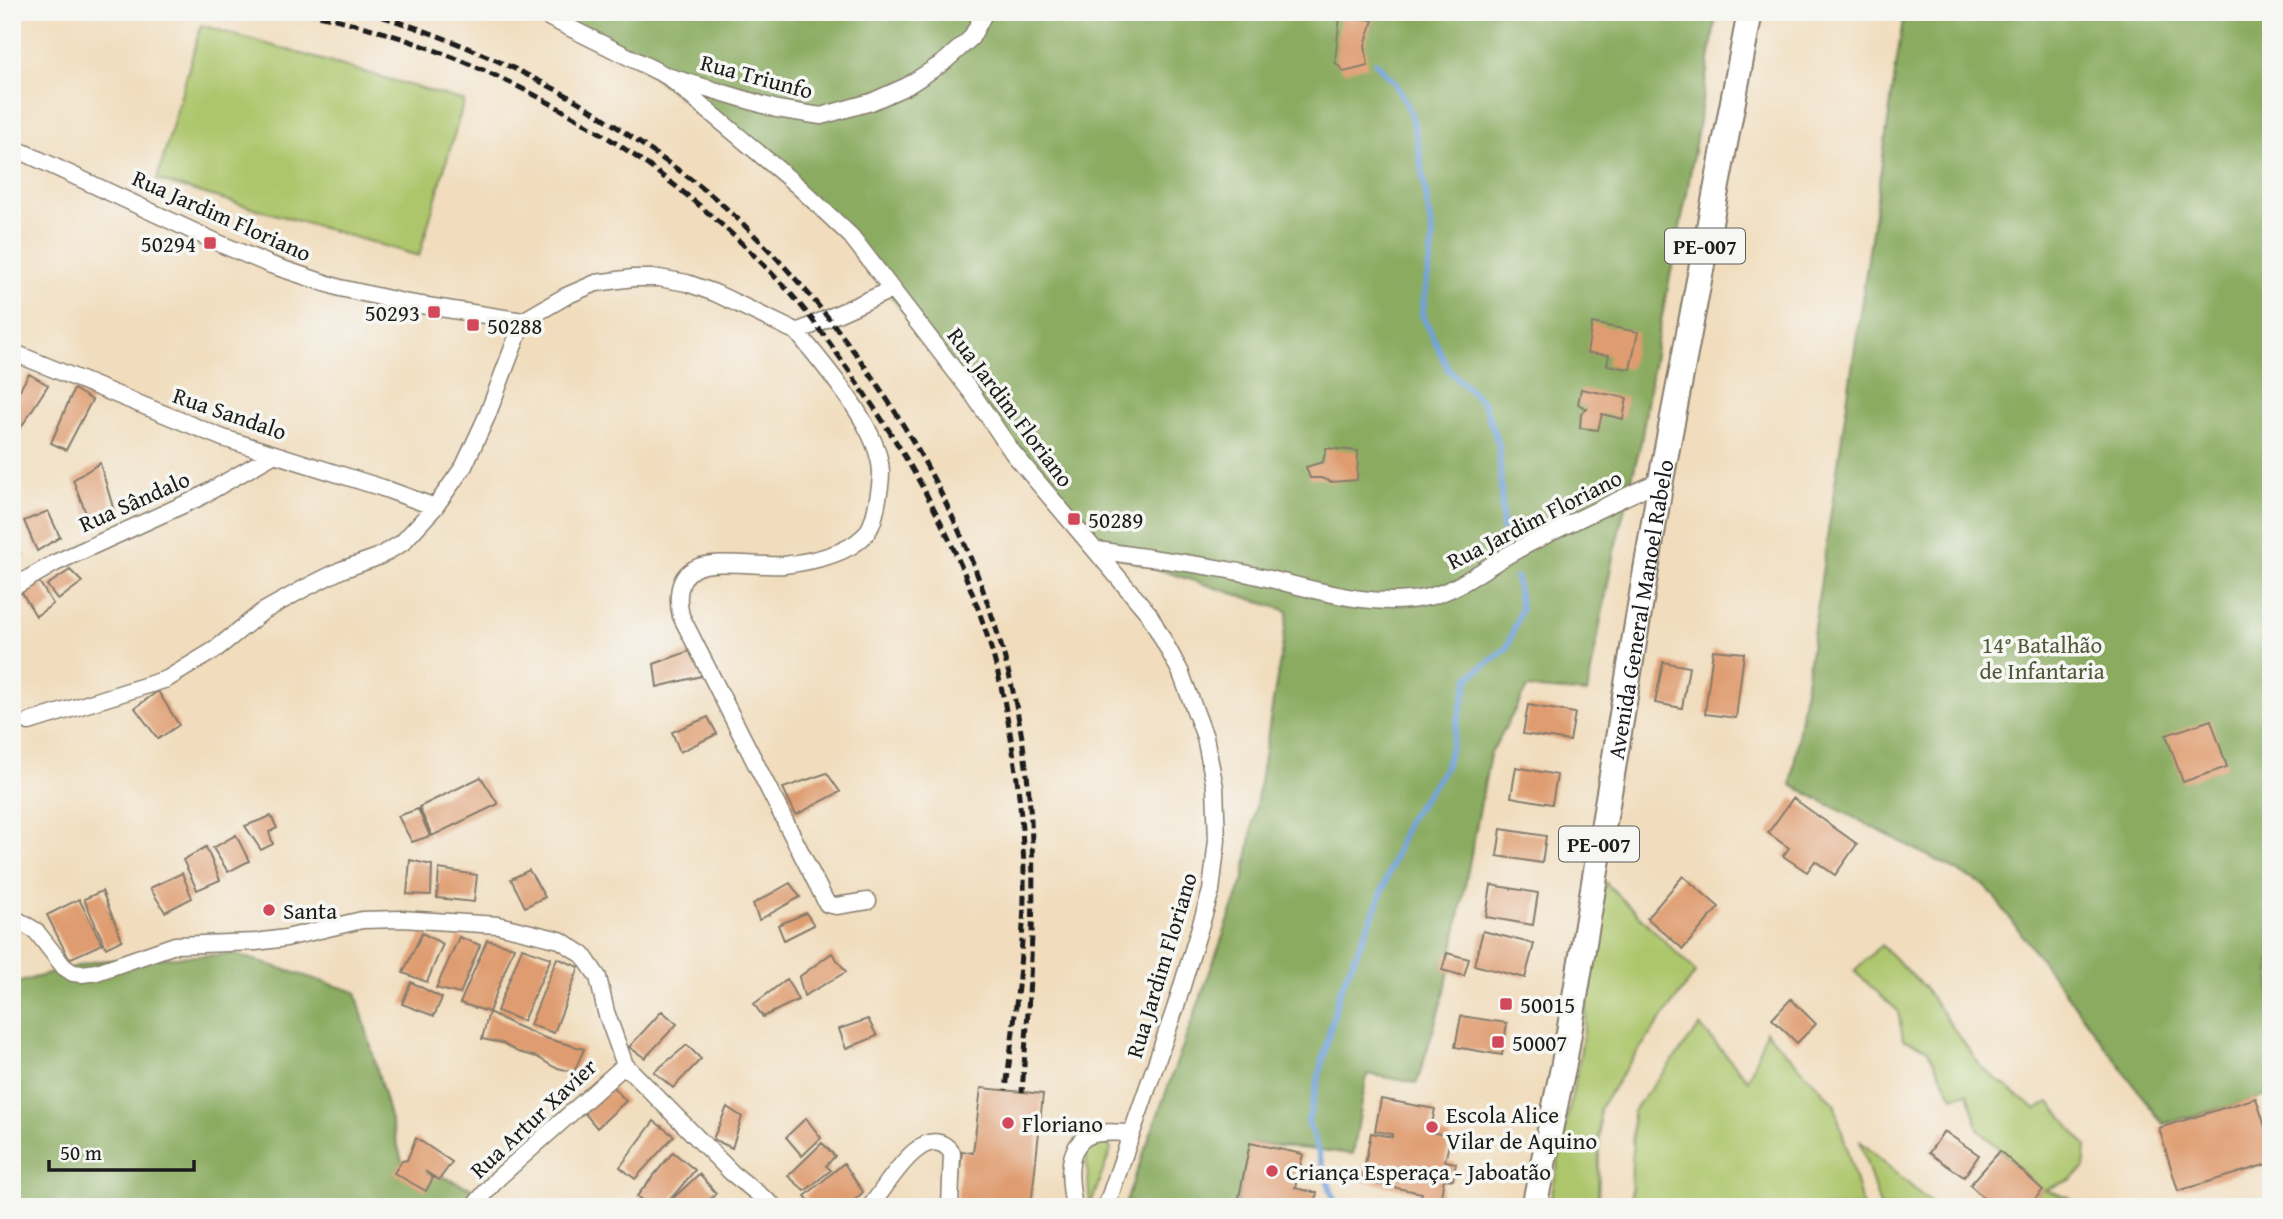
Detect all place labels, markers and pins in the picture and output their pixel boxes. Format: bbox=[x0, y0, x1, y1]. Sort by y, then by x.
place label: 50294 bbox=[141, 227, 196, 260]
marker: 50294 bbox=[202, 235, 218, 251]
place label: 50293 bbox=[365, 296, 420, 329]
marker: 50293 bbox=[426, 304, 442, 320]
place label: 50288 bbox=[487, 309, 542, 342]
marker: 50288 bbox=[465, 317, 481, 333]
place label: 50289 bbox=[1088, 503, 1143, 536]
marker: 50289 bbox=[1066, 511, 1082, 527]
place label: Santa bbox=[283, 894, 337, 927]
marker: Santa bbox=[261, 902, 277, 918]
place label: 50015 bbox=[1520, 988, 1575, 1021]
marker: 50015 bbox=[1498, 996, 1514, 1012]
place label: 50007 bbox=[1512, 1026, 1567, 1059]
marker: 50007 bbox=[1490, 1034, 1506, 1050]
place label: Escola Alice Vilar de Aquino bbox=[1446, 1098, 1597, 1157]
place label: Floriano bbox=[1022, 1107, 1103, 1140]
marker: Floriano bbox=[1000, 1115, 1016, 1131]
marker: Escola Alice Vilar de Aquino bbox=[1424, 1119, 1440, 1135]
place label: Criança Esperaça - Jaboatão bbox=[1286, 1155, 1551, 1188]
marker: Criança Esperaça - Jaboatão bbox=[1264, 1163, 1280, 1179]

